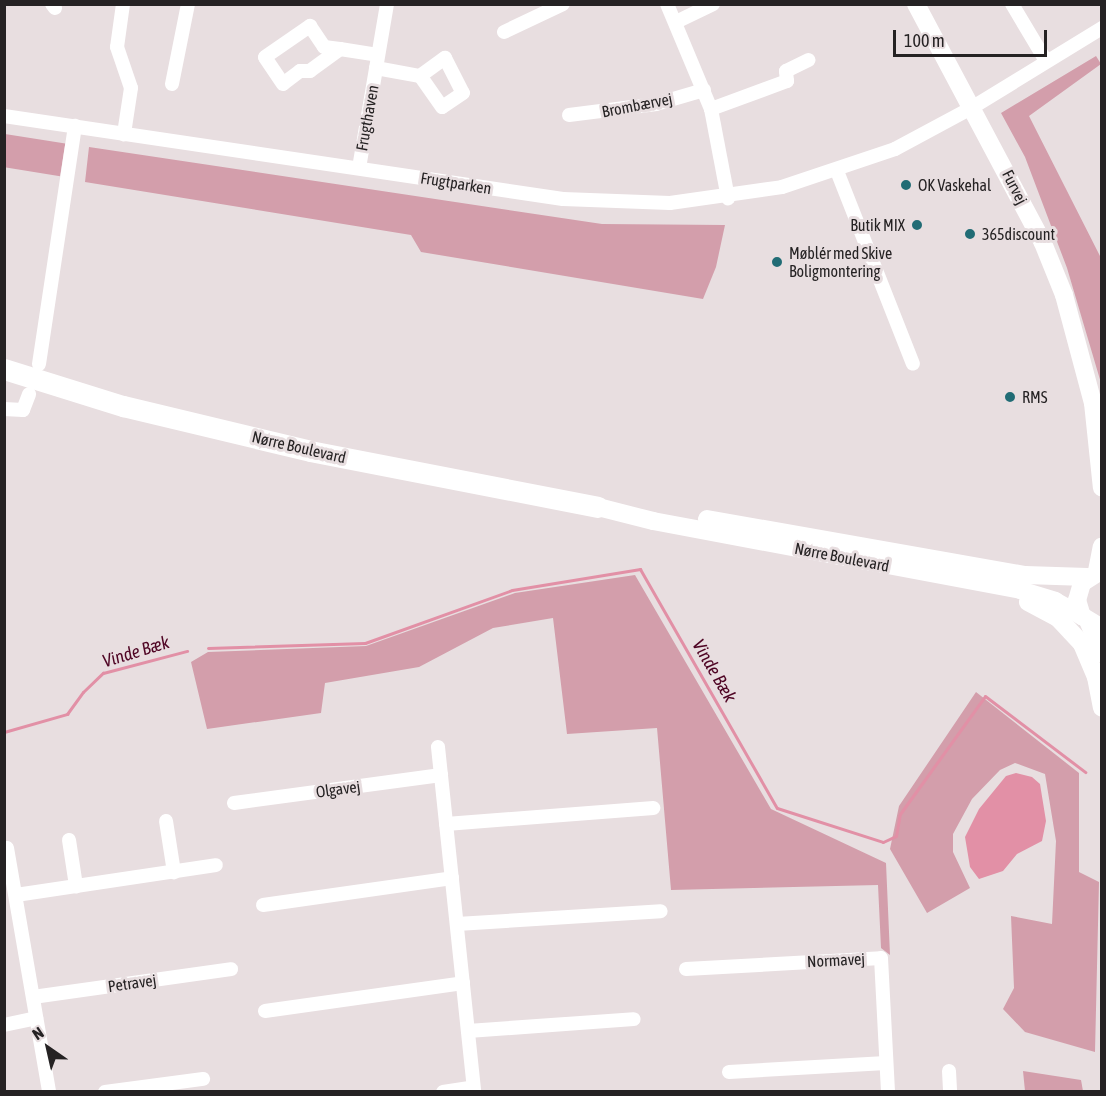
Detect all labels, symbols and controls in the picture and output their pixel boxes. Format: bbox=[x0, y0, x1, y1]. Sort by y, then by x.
scale bar bbox=[896, 18, 1050, 56]
text: 100 m bbox=[904, 30, 945, 51]
street label: Frugthaven bbox=[352, 83, 382, 153]
street label: Brombærvej bbox=[600, 89, 674, 121]
street label: Furvej bbox=[998, 167, 1032, 207]
street label: Frugtparken bbox=[419, 168, 493, 198]
place label: OK Vaskehal bbox=[918, 175, 991, 195]
marker: OK Vaskehal bbox=[899, 178, 913, 192]
place label: Butik MIX bbox=[850, 215, 905, 235]
marker: Butik MIX bbox=[910, 218, 924, 232]
place label: 365discount bbox=[982, 224, 1055, 244]
marker: 365discount bbox=[963, 227, 977, 241]
place label: Møblér med Skive Boligmontering bbox=[789, 243, 892, 281]
marker: Møblér med Skive Boligmontering bbox=[770, 255, 784, 269]
place label: RMS bbox=[1022, 387, 1047, 407]
marker: RMS bbox=[1003, 390, 1017, 404]
street label: Nørre Boulevard bbox=[250, 427, 348, 467]
street label: Nørre Boulevard bbox=[793, 538, 891, 576]
water label: Vinde Bæk bbox=[100, 632, 172, 672]
water label: Vinde Bæk bbox=[687, 636, 741, 706]
street label: Olgavej bbox=[315, 776, 361, 802]
street label: Normavej bbox=[807, 949, 865, 971]
street label: Petravej bbox=[107, 970, 157, 996]
north arrow bbox=[18, 1018, 78, 1078]
text: N bbox=[29, 1023, 47, 1043]

